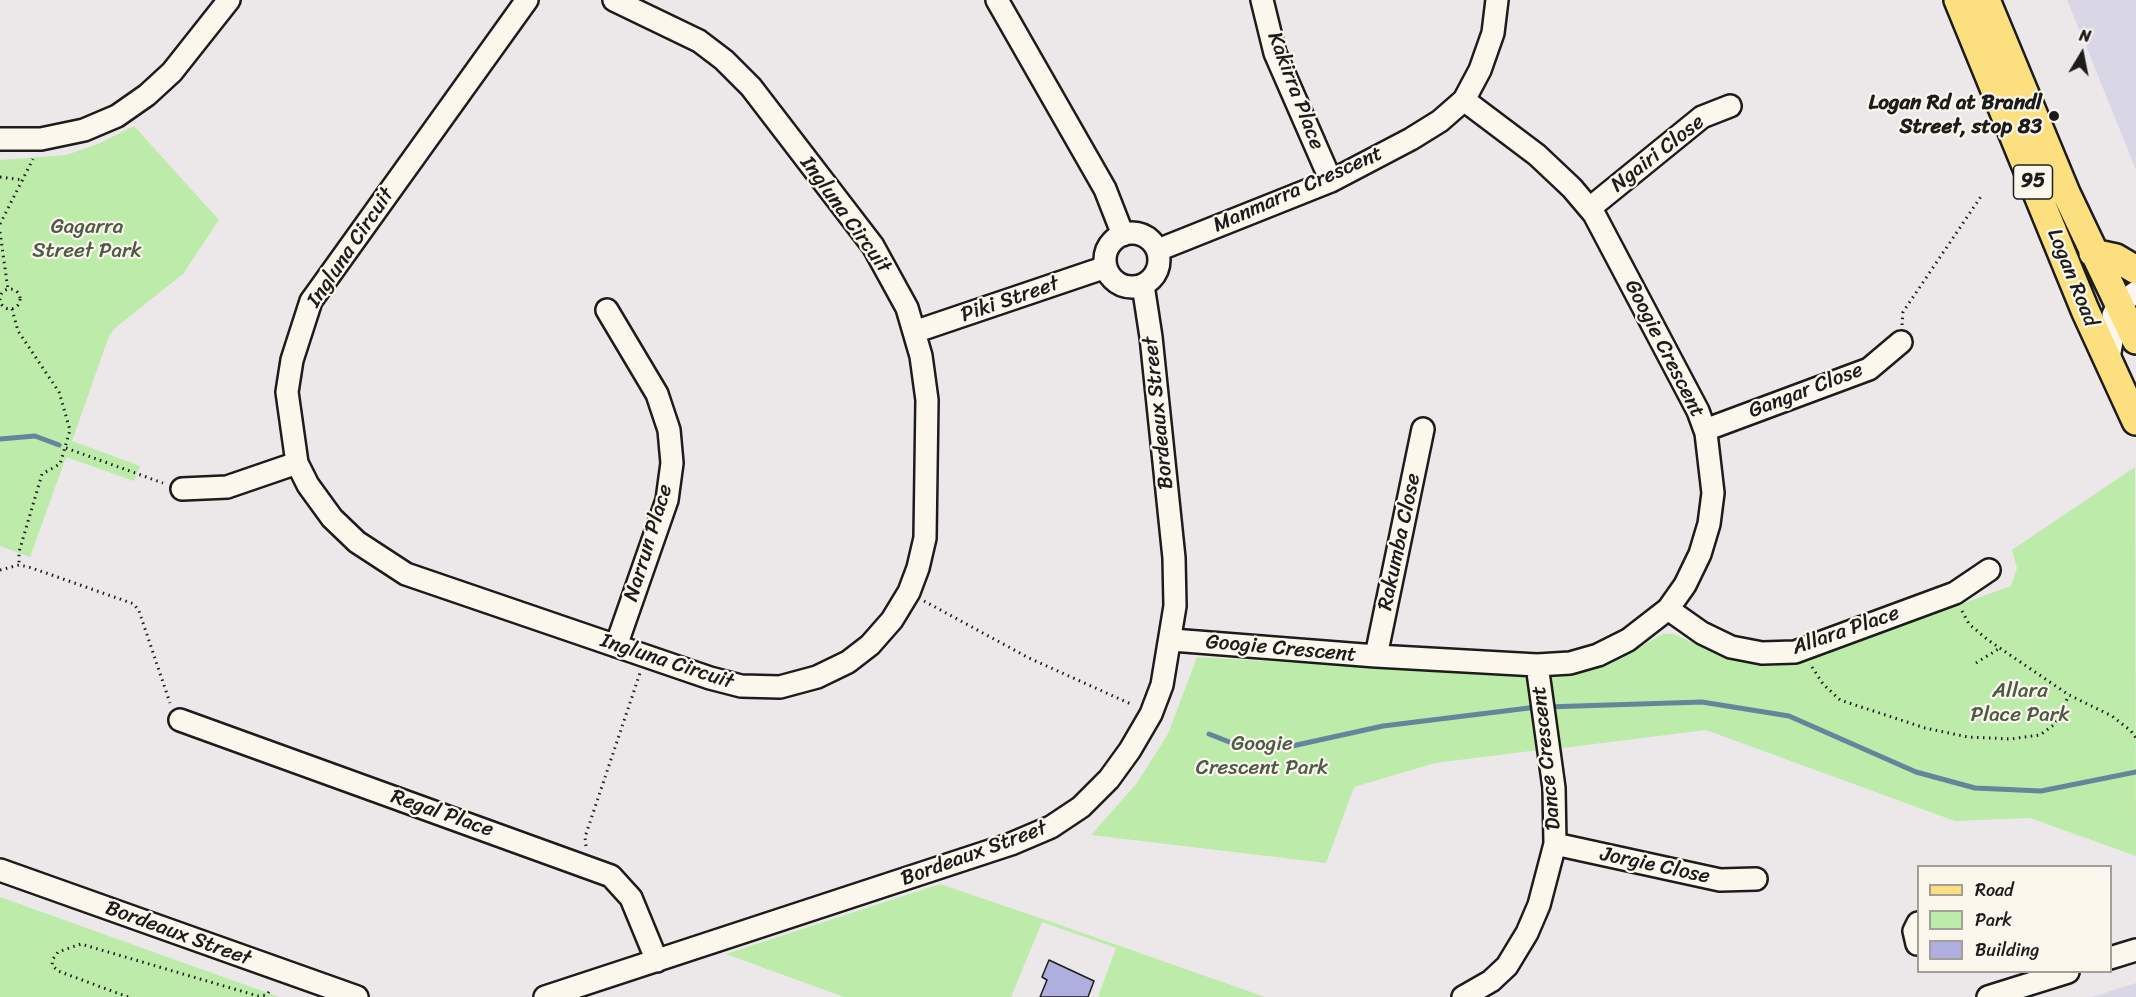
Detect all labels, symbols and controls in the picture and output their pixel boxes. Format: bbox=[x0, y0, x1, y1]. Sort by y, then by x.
text: N bbox=[2077, 21, 2093, 51]
north arrow bbox=[2052, 24, 2112, 84]
street label: Kakirra Place bbox=[1261, 29, 1329, 153]
place label: Logan Rd at Brandl Street, stop 83 bbox=[1868, 91, 2042, 141]
marker: Logan Rd at Brandl Street, stop 83 bbox=[2047, 109, 2061, 123]
street label: Ngairi Close bbox=[1606, 110, 1710, 198]
street label: Manmarra Crescent bbox=[1209, 141, 1387, 239]
street label: Ingluna Circuit bbox=[794, 152, 896, 278]
road number: 95 bbox=[2014, 165, 2052, 199]
street label: Ingluna Circuit bbox=[302, 184, 400, 312]
park label: Gagarra Street Park bbox=[32, 215, 142, 265]
street label: Logan Road bbox=[2041, 225, 2103, 331]
street label: Piki Street bbox=[958, 271, 1062, 329]
street label: Googie Crescent bbox=[1618, 276, 1710, 422]
street label: Bordeaux Street bbox=[1138, 335, 1180, 491]
street label: Gangar Close bbox=[1745, 358, 1867, 424]
street label: Rakumba Close bbox=[1373, 471, 1427, 613]
street label: Narrun Place bbox=[619, 481, 679, 605]
street label: Allara Place bbox=[1789, 601, 1903, 661]
street label: Ingluna Circuit bbox=[597, 629, 737, 695]
street label: Googie Crescent bbox=[1205, 630, 1357, 668]
park label: Allara Place Park bbox=[1970, 679, 2070, 729]
street label: Dance Crescent bbox=[1527, 685, 1567, 831]
park label: Googie Crescent Park bbox=[1196, 732, 1328, 782]
street label: Regal Place bbox=[387, 785, 497, 843]
street label: Bordeaux Street bbox=[898, 816, 1050, 892]
street label: Jorgie Close bbox=[1598, 842, 1712, 890]
legend bbox=[1917, 865, 2112, 973]
text: Road bbox=[1975, 874, 2014, 906]
street label: Bordeaux Street bbox=[102, 896, 254, 972]
text: Park bbox=[1975, 904, 2012, 936]
text: Building bbox=[1975, 934, 2039, 966]

